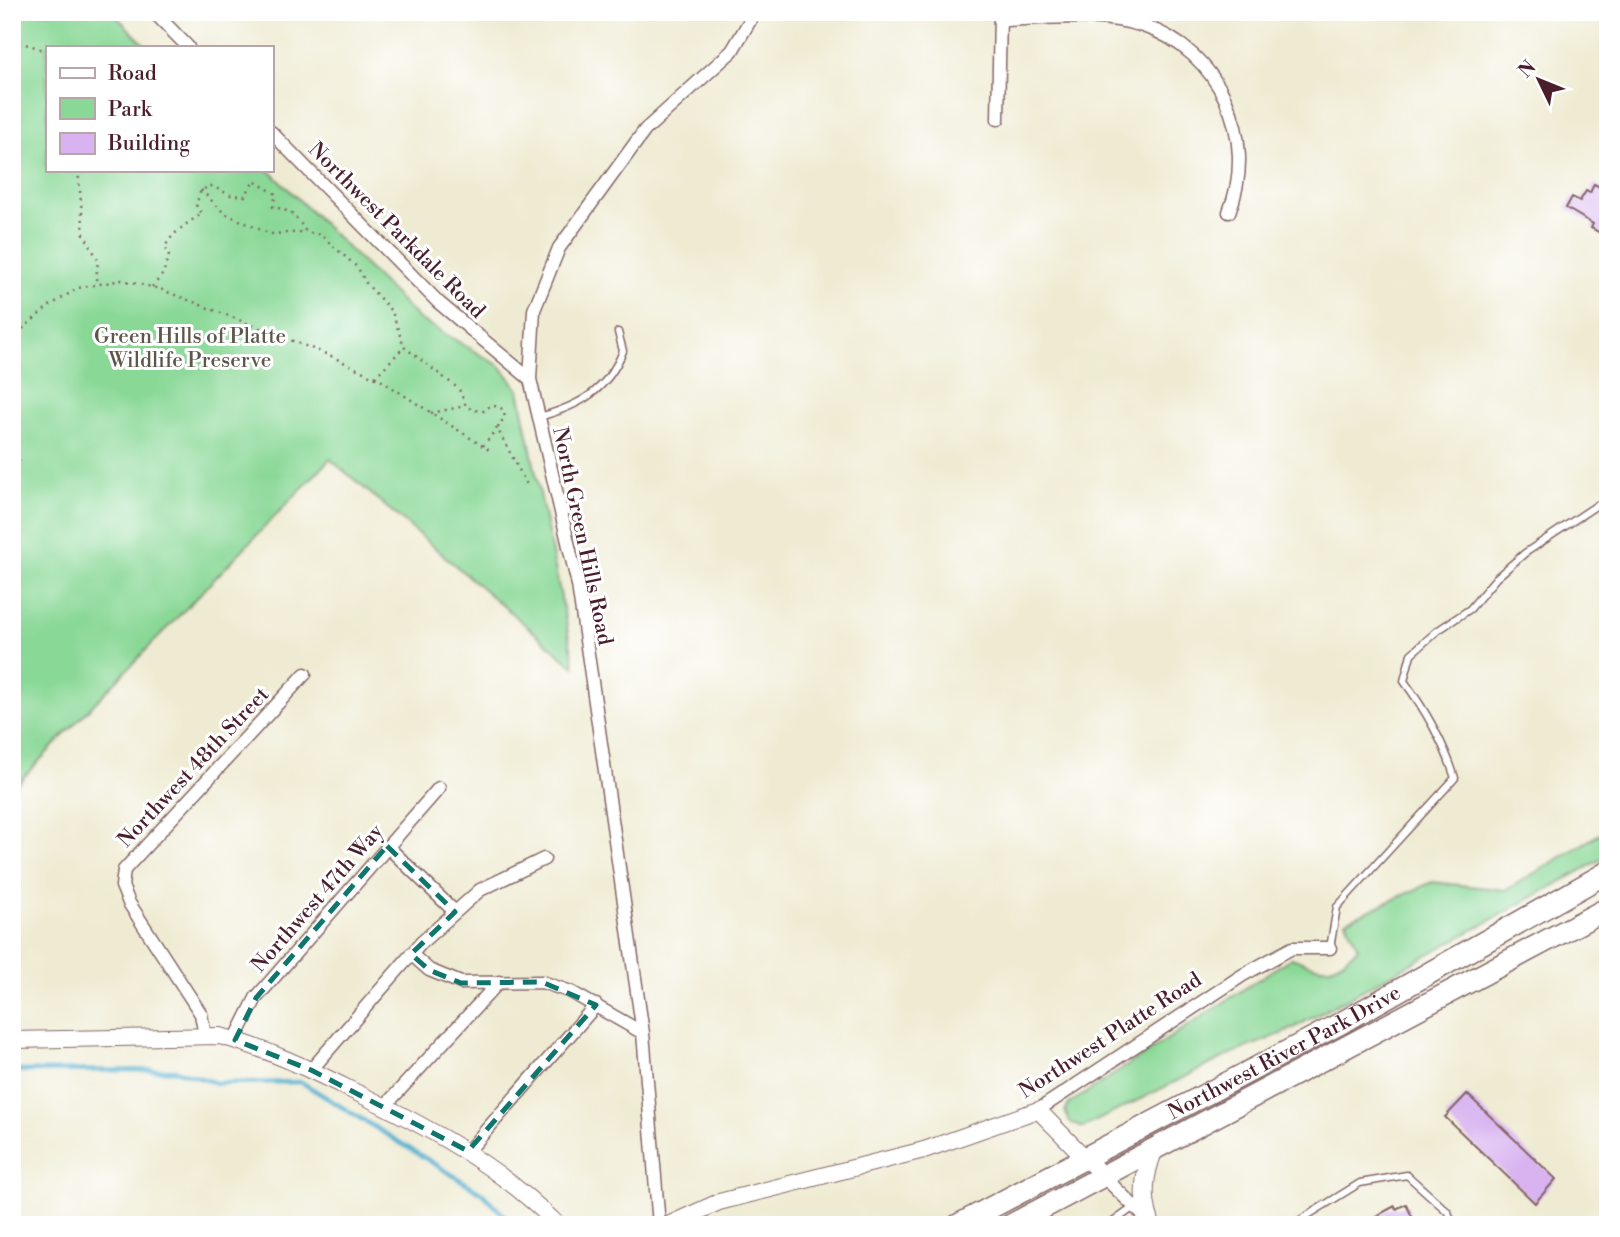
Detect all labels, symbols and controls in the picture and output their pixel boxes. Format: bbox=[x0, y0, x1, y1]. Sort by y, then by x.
legend bbox=[46, 46, 273, 172]
north arrow bbox=[1504, 46, 1574, 116]
text: N bbox=[1513, 55, 1541, 83]
text: Road bbox=[108, 61, 157, 87]
text: Park bbox=[108, 97, 153, 123]
text: Building bbox=[107, 131, 190, 157]
street label: Northwest Parkdale Road bbox=[303, 137, 490, 324]
park label: Green Hills of Platte Wildlife Preserve bbox=[94, 324, 286, 374]
street label: North Green Hills Road bbox=[546, 425, 618, 648]
street label: Northwest 48th Street bbox=[113, 682, 275, 853]
street label: Northwest 47th Way bbox=[246, 819, 390, 978]
street label: Northwest Platte Road bbox=[1014, 967, 1207, 1105]
street label: Northwest River Park Drive bbox=[1164, 980, 1405, 1126]

